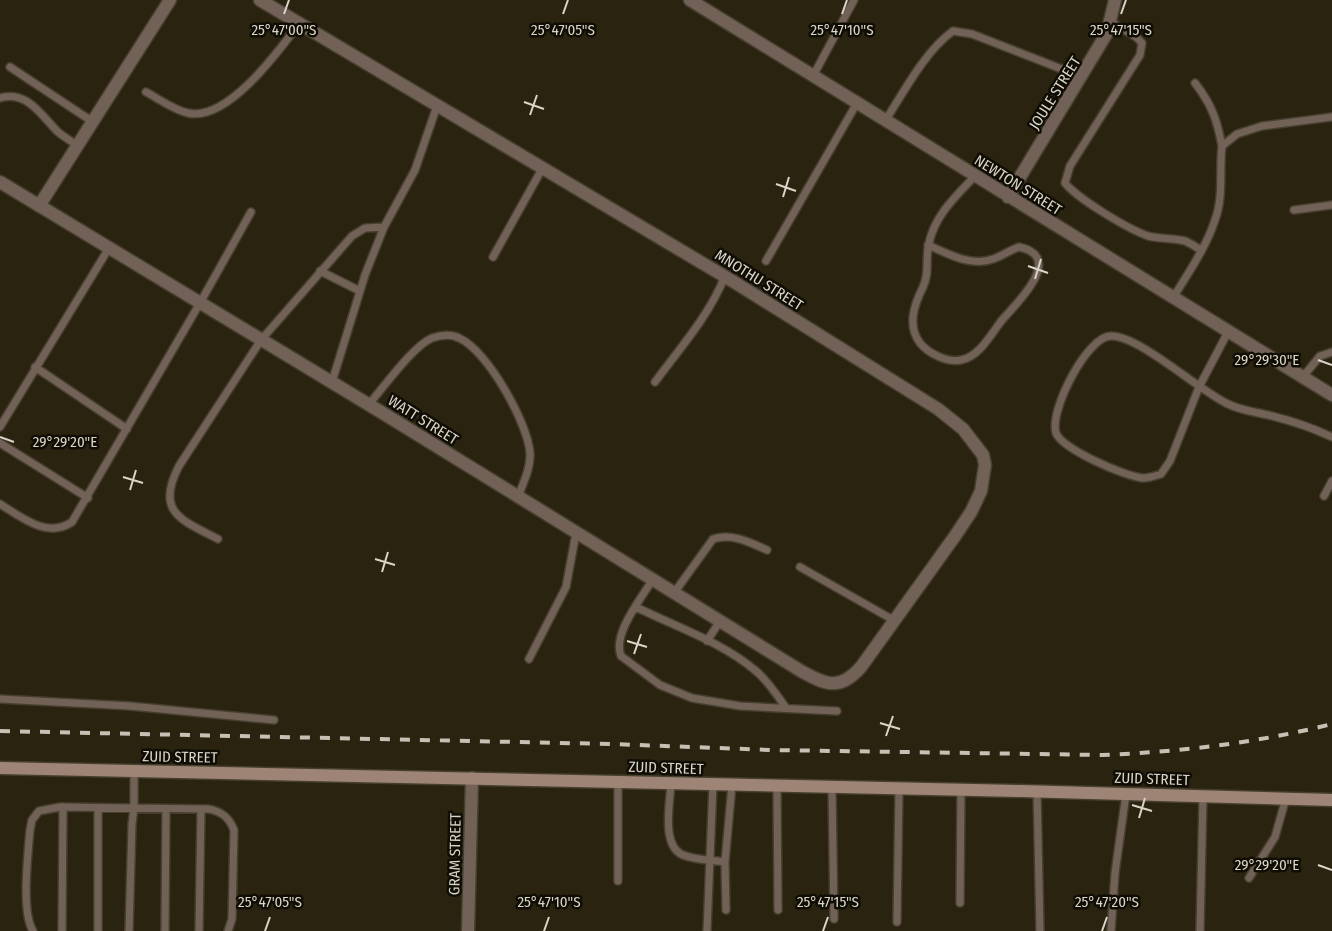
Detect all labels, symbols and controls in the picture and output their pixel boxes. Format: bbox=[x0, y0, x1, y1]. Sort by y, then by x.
text: 25°47'00"S bbox=[251, 21, 317, 39]
text: 25°47'05"S bbox=[531, 21, 595, 39]
text: 25°47'10"S bbox=[810, 21, 874, 39]
text: 25°47'15"S bbox=[1090, 21, 1152, 39]
street label: JOULE STREET bbox=[1025, 53, 1085, 133]
street label: NEWTON STREET bbox=[971, 151, 1065, 219]
street label: MNOTHU STREET bbox=[712, 246, 806, 314]
text: 29°29'30"E bbox=[1235, 351, 1299, 369]
street label: WATT STREET bbox=[385, 391, 461, 449]
text: 29°29'20"E bbox=[33, 433, 97, 451]
street label: ZUID STREET bbox=[142, 747, 218, 767]
street label: ZUID STREET bbox=[628, 758, 704, 778]
street label: ZUID STREET bbox=[1114, 769, 1190, 789]
street label: GRAM STREET bbox=[445, 813, 465, 895]
text: 29°29'20"E bbox=[1235, 856, 1299, 874]
text: 25°47'05"S bbox=[238, 893, 302, 911]
text: 25°47'10"S bbox=[517, 893, 581, 911]
text: 25°47'15"S bbox=[797, 893, 859, 911]
text: 25°47'20"S bbox=[1075, 893, 1139, 911]

